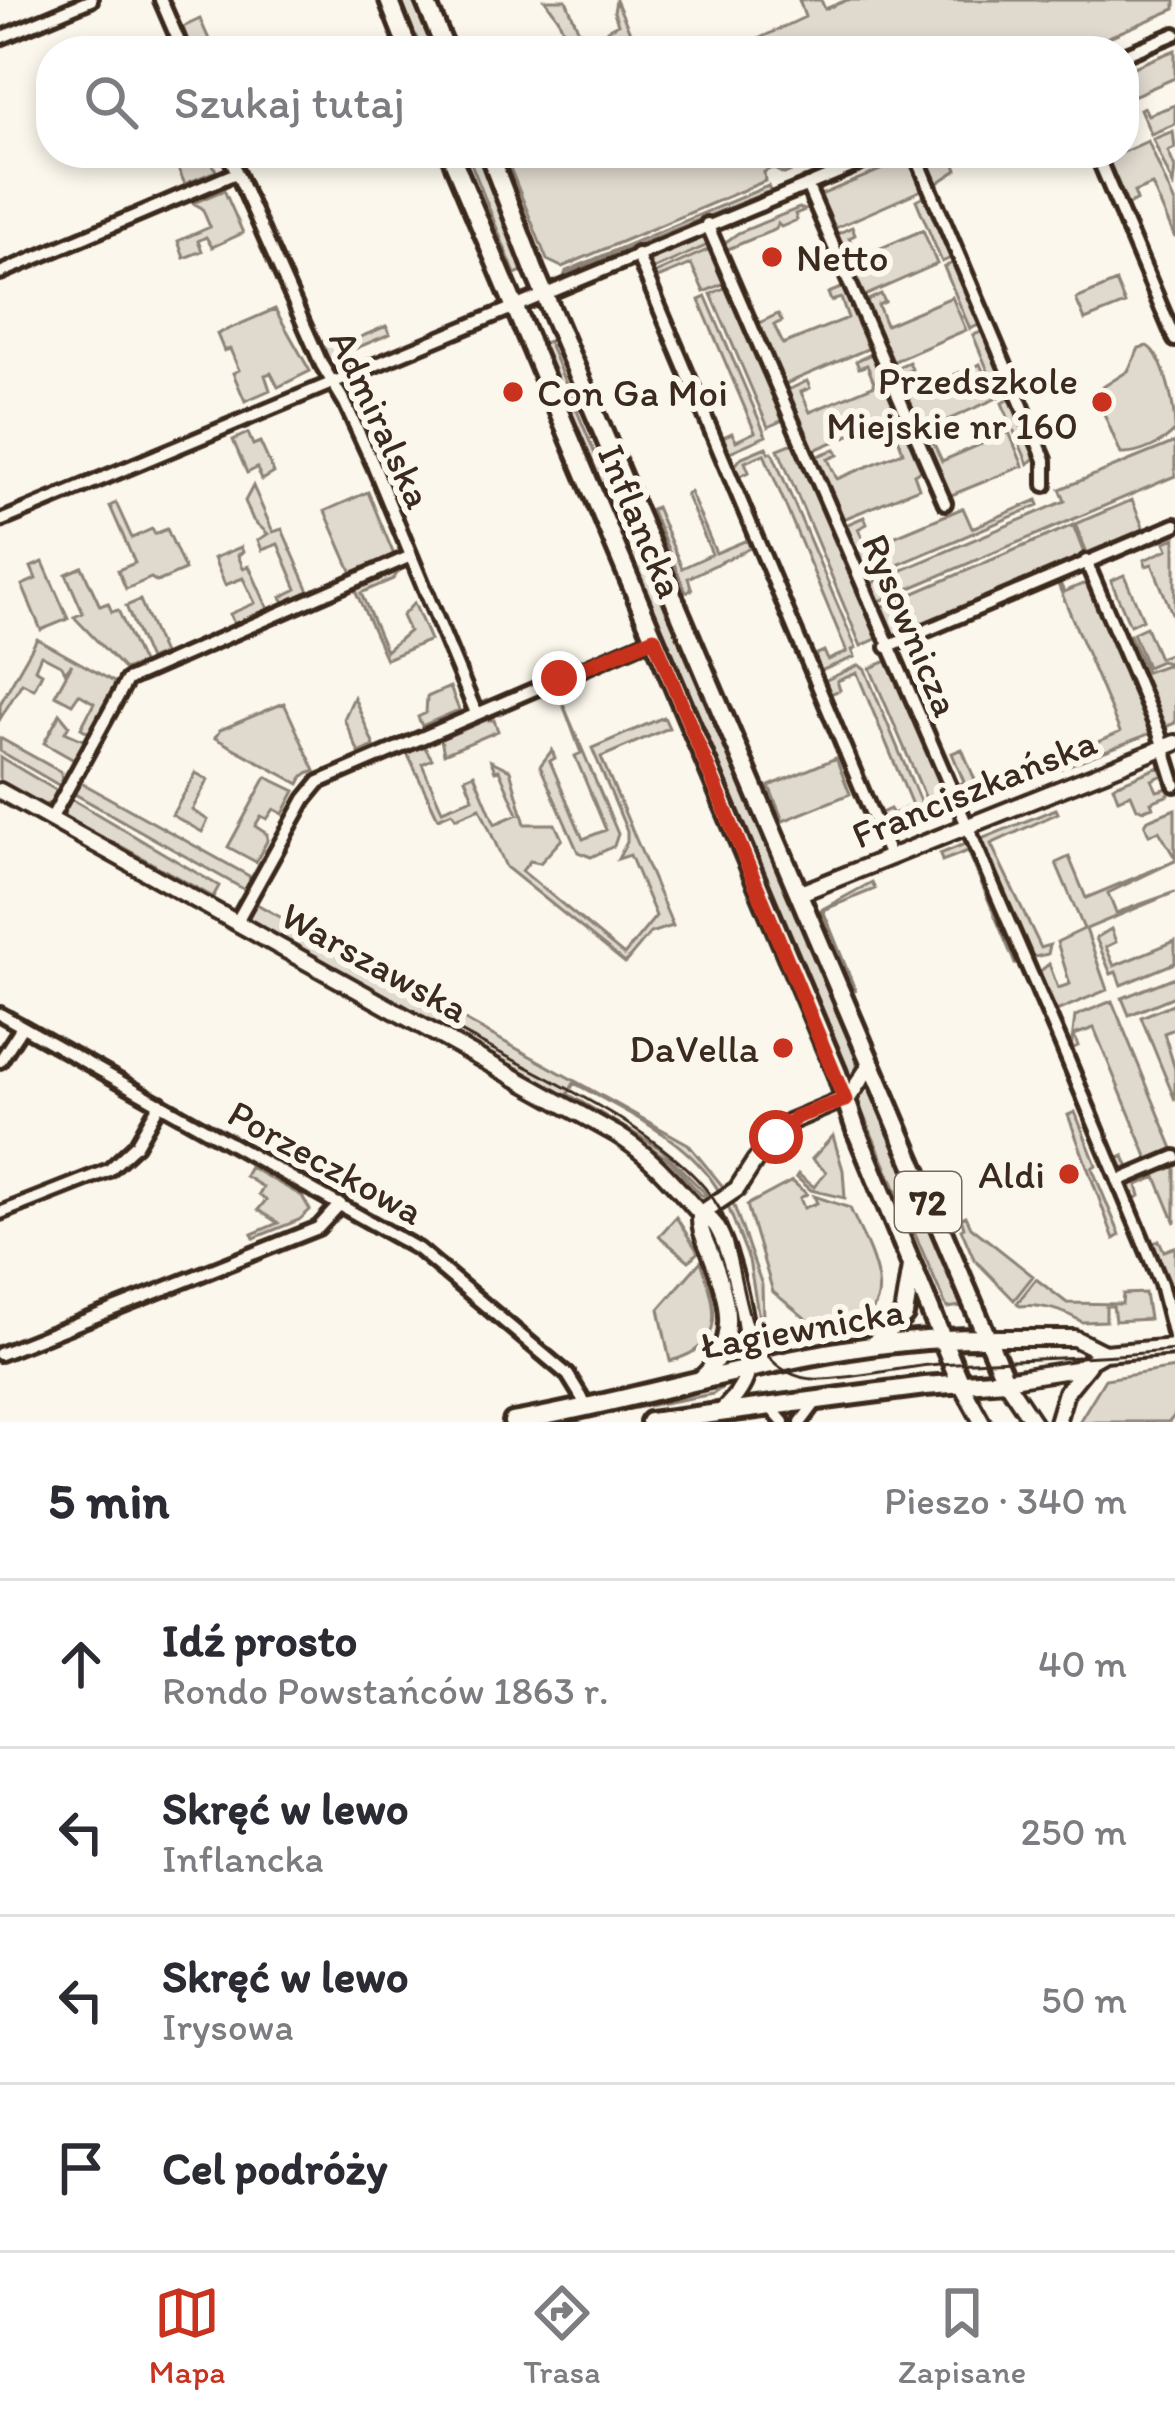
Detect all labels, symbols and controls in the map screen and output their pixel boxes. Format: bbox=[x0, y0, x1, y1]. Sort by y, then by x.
search box bbox=[36, 36, 1139, 168]
icon: search bbox=[78, 69, 144, 135]
text: Szukaj tutaj bbox=[174, 75, 405, 129]
place label: Netto bbox=[796, 234, 889, 281]
marker: Netto bbox=[759, 244, 785, 270]
street label: Admiralska bbox=[319, 322, 443, 516]
place label: Przedszkole Miejskie nr 160 bbox=[826, 357, 1078, 449]
place label: Con Ga Moi bbox=[537, 369, 728, 416]
marker: Con Ga Moi bbox=[500, 379, 526, 405]
marker: Przedszkole Miejskie nr 160 bbox=[1089, 389, 1115, 415]
street label: Inflancka bbox=[588, 437, 694, 605]
street label: Rysownicza bbox=[852, 527, 970, 723]
route end bbox=[532, 651, 586, 705]
street label: Franciszkańska bbox=[845, 718, 1103, 858]
street label: Warszawska bbox=[273, 891, 477, 1033]
place label: DaVella bbox=[629, 1025, 759, 1072]
marker: DaVella bbox=[770, 1035, 796, 1061]
street label: Porzeczkowa bbox=[220, 1089, 432, 1235]
route start bbox=[749, 1110, 803, 1164]
place label: Aldi bbox=[978, 1151, 1045, 1198]
marker: Aldi bbox=[1056, 1161, 1082, 1187]
road number: 72 bbox=[895, 1172, 961, 1232]
street label: Łagiewnicka bbox=[697, 1287, 907, 1369]
text: 5 min bbox=[48, 1470, 169, 1531]
text: Pieszo · 340 m bbox=[884, 1477, 1127, 1524]
text: Idź prosto bbox=[162, 1613, 357, 1667]
icon: ahead bbox=[48, 1631, 114, 1697]
text: 40 m bbox=[1038, 1640, 1127, 1687]
text: Rondo Powstańców 1863 r. bbox=[162, 1667, 609, 1714]
text: Skręć w lewo bbox=[162, 1781, 409, 1835]
icon: left bbox=[48, 1799, 114, 1865]
text: 250 m bbox=[1020, 1808, 1127, 1855]
text: Inflancka bbox=[162, 1835, 324, 1882]
text: Skręć w lewo bbox=[162, 1949, 409, 2003]
icon: left bbox=[48, 1967, 114, 2033]
text: 50 m bbox=[1041, 1976, 1127, 2023]
text: Irysowa bbox=[162, 2003, 294, 2050]
icon: arrive bbox=[48, 2135, 114, 2201]
text: Cel podróży bbox=[162, 2141, 387, 2195]
tab: Mapa bbox=[149, 2280, 226, 2391]
tab: Trasa bbox=[523, 2280, 601, 2391]
tab: Zapisane bbox=[898, 2280, 1026, 2391]

